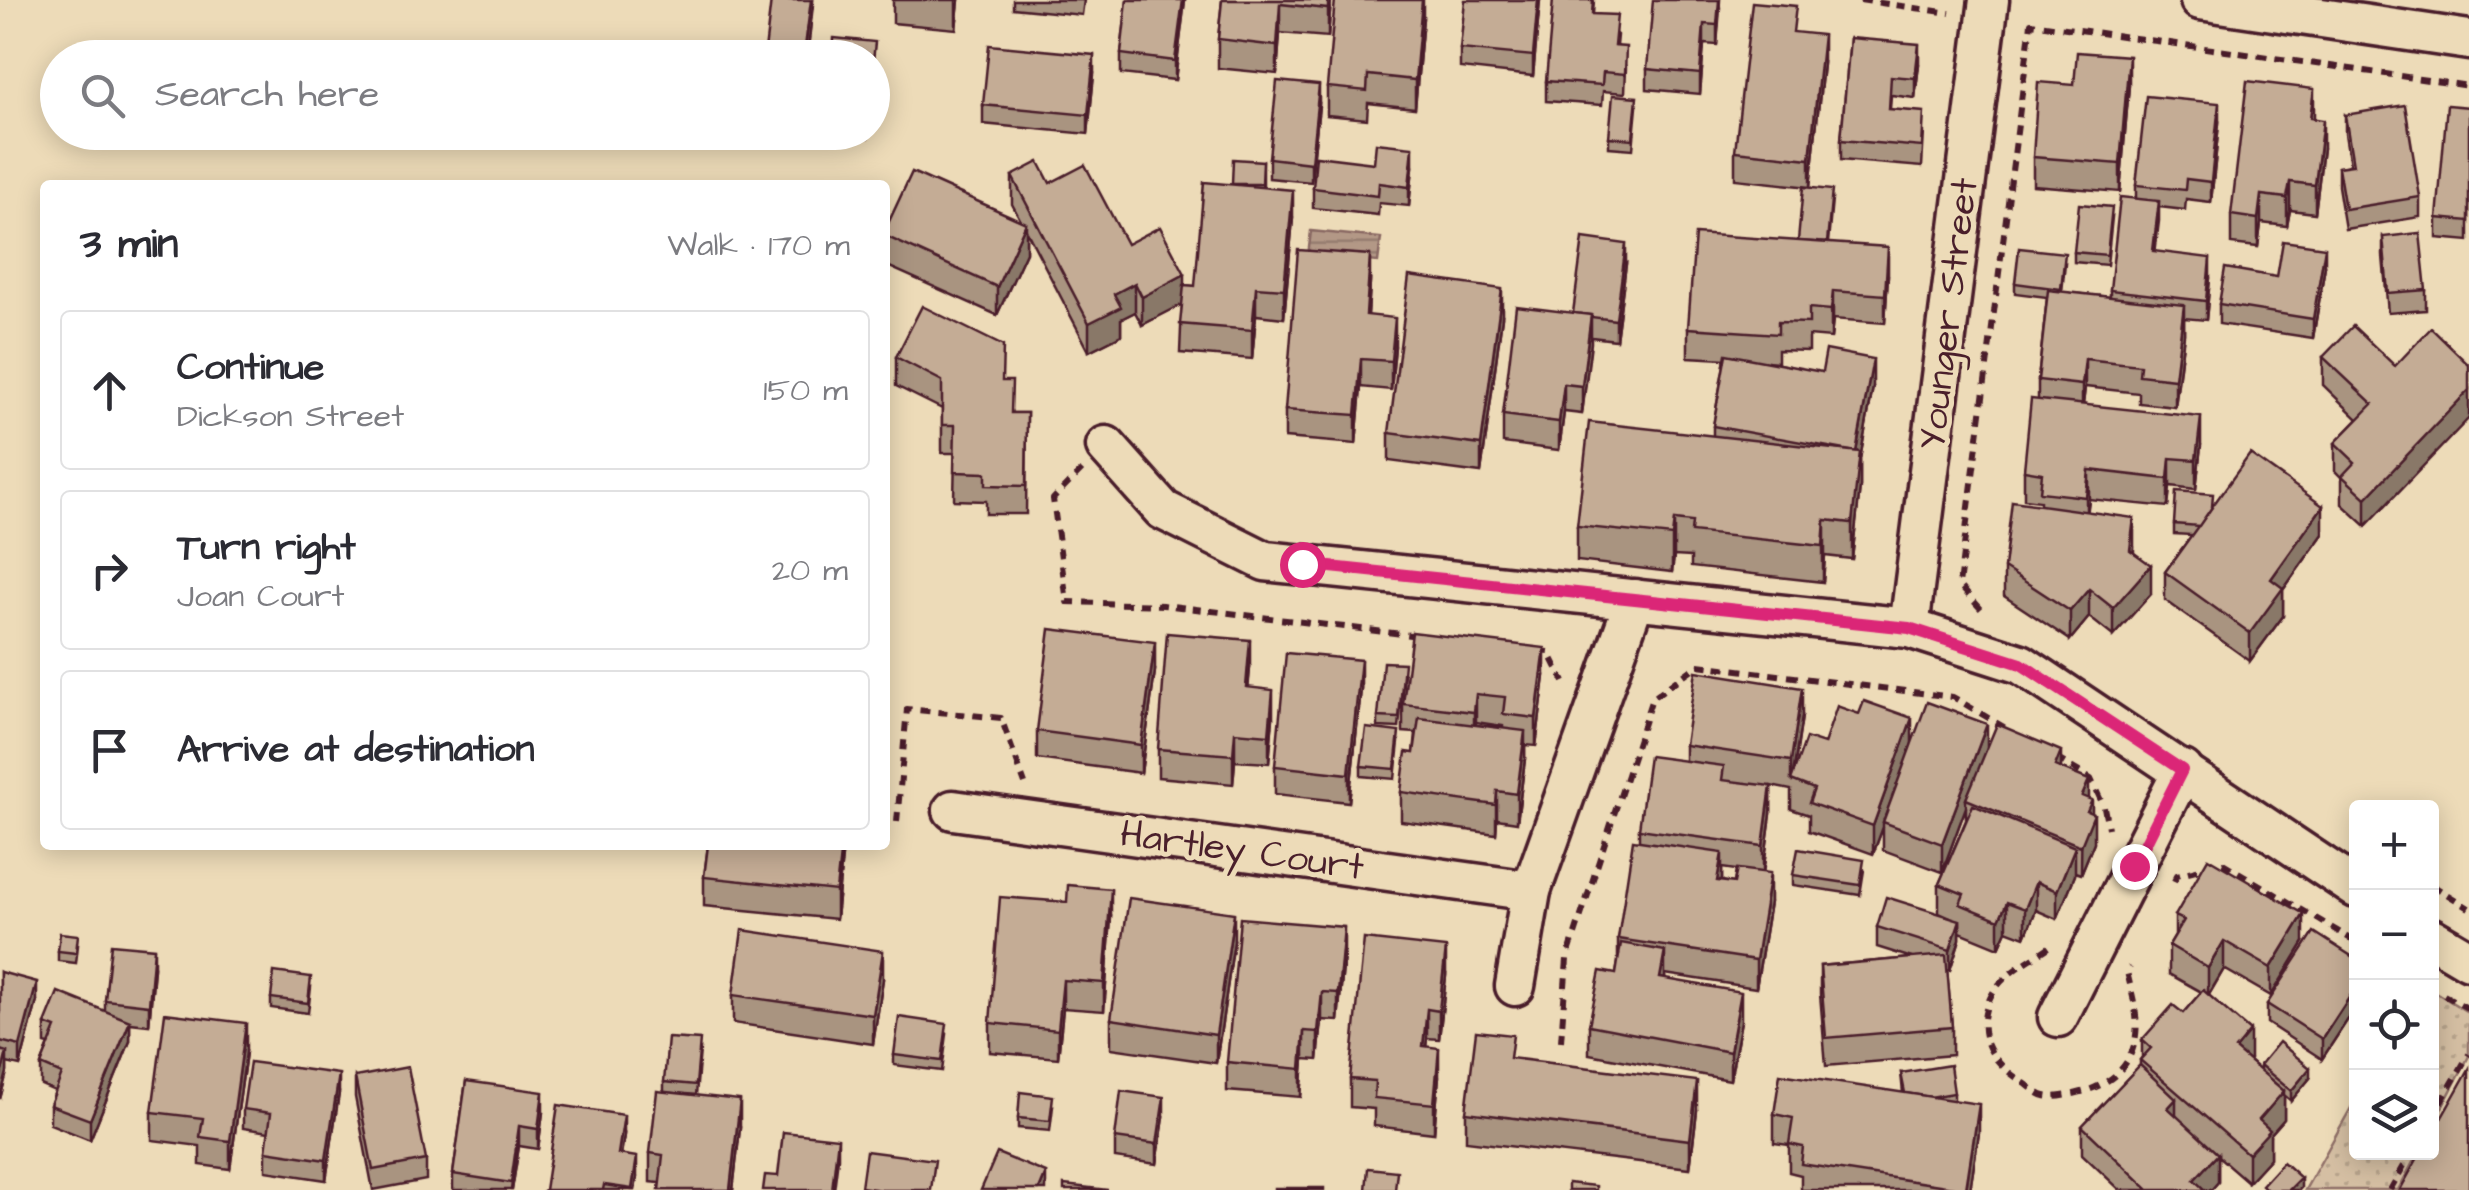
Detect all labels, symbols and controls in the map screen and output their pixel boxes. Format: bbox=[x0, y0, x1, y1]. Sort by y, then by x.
search box bbox=[40, 40, 890, 150]
icon: search bbox=[75, 68, 130, 123]
text: Search here bbox=[155, 69, 379, 121]
street label: Younger Street bbox=[1907, 175, 1991, 453]
text: 3 min bbox=[80, 216, 178, 274]
text: Walk · 170 m bbox=[667, 223, 850, 268]
text: Continue bbox=[177, 342, 324, 394]
icon: ahead bbox=[82, 363, 137, 418]
text: 150 m bbox=[763, 368, 848, 413]
text: Dickson Street bbox=[177, 394, 404, 439]
text: Turn right bbox=[177, 522, 356, 574]
route start bbox=[1280, 542, 1326, 588]
icon: right bbox=[82, 543, 137, 598]
text: 20 m bbox=[772, 548, 848, 593]
text: Joan Court bbox=[177, 574, 345, 619]
icon: arrive bbox=[82, 723, 137, 778]
text: Arrive at destination bbox=[177, 724, 534, 776]
map controls bbox=[2349, 800, 2439, 1160]
button: + bbox=[2349, 800, 2439, 890]
street label: Hartley Court bbox=[1117, 808, 1367, 895]
route end bbox=[2112, 844, 2158, 890]
button: − bbox=[2349, 890, 2439, 980]
button: locate bbox=[2349, 980, 2439, 1070]
button: layers bbox=[2349, 1070, 2439, 1160]

